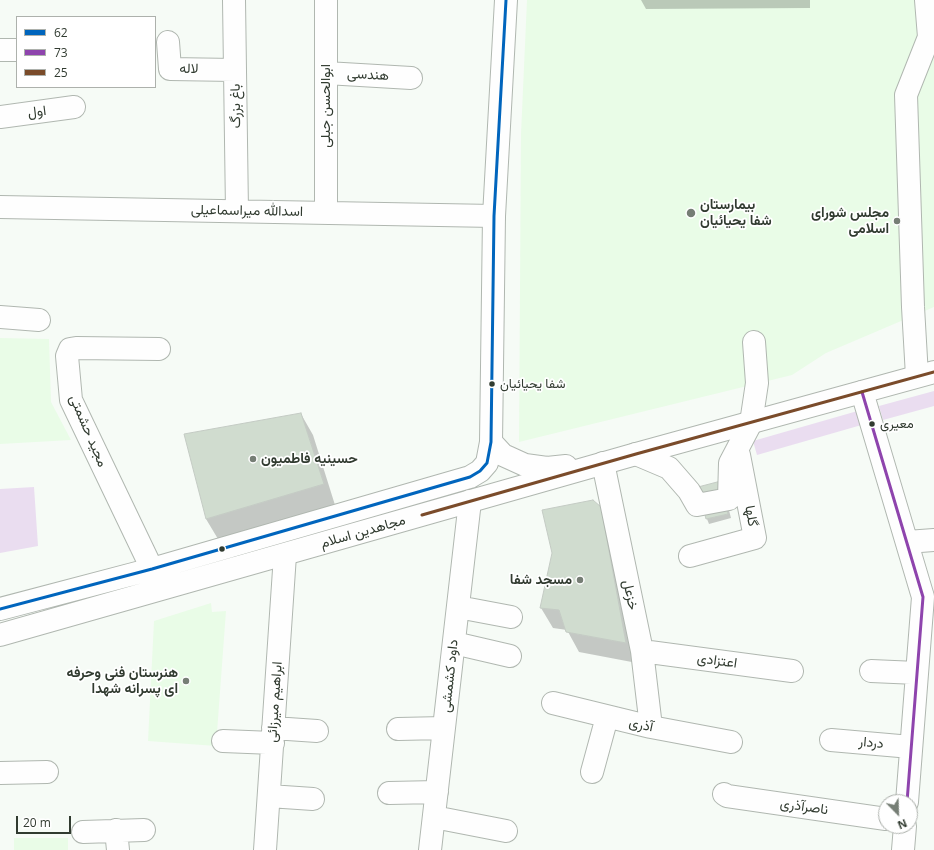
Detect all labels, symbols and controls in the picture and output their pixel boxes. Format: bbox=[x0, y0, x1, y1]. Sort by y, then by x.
legend bbox=[16, 16, 156, 88]
text: 62 bbox=[54, 24, 68, 41]
text: 73 bbox=[54, 44, 68, 61]
street label: لاله bbox=[179, 60, 199, 78]
text: 25 bbox=[54, 64, 68, 81]
street label: ابوالحسن جبلی bbox=[318, 64, 334, 148]
street label: هندسی bbox=[347, 66, 389, 84]
street label: باغ بزرگ bbox=[227, 84, 245, 128]
street label: اول bbox=[27, 103, 47, 121]
place label: بیمارستان شفا یحیائیان bbox=[700, 197, 772, 230]
street label: اسدالله میراسماعیلی bbox=[191, 202, 303, 220]
place label: مجلس شورای اسلامی bbox=[811, 205, 889, 238]
marker: بیمارستان شفا یحیائیان bbox=[685, 207, 697, 219]
marker: مجلس شورای اسلامی bbox=[892, 216, 902, 226]
place label: شفا یحیائیان bbox=[500, 376, 565, 392]
marker: شفا یحیائیان bbox=[487, 379, 497, 389]
street label: مجید حشمتی bbox=[65, 393, 111, 469]
place label: معیری bbox=[880, 416, 914, 432]
marker: معیری bbox=[867, 419, 877, 429]
place label: حسینیه فاطمیون bbox=[261, 451, 358, 467]
marker: حسینیه فاطمیون bbox=[248, 454, 258, 464]
street label: گلها bbox=[741, 504, 761, 528]
street label: مجاهدین اسلام bbox=[319, 512, 407, 552]
unlabelled marker bbox=[217, 544, 227, 554]
place label: مسجد شفا bbox=[510, 572, 572, 588]
marker: مسجد شفا bbox=[575, 575, 585, 585]
street label: خزعل bbox=[619, 578, 641, 612]
street label: داود کشمشی bbox=[438, 639, 462, 713]
street label: اعتزادی bbox=[696, 650, 738, 672]
street label: ابراهیم میرزائی bbox=[264, 661, 286, 743]
place label: هنرستان فنی وحرفه ای پسرانه شهدا bbox=[66, 665, 178, 698]
marker: هنرستان فنی وحرفه ای پسرانه شهدا bbox=[181, 676, 191, 686]
street label: آذری bbox=[627, 714, 655, 736]
street label: دردار bbox=[858, 734, 884, 752]
north arrow bbox=[878, 794, 918, 834]
street label: ناصرآذری bbox=[779, 795, 829, 819]
scale bar bbox=[18, 808, 73, 834]
text: 20 m bbox=[23, 814, 51, 831]
text: N bbox=[895, 816, 910, 833]

